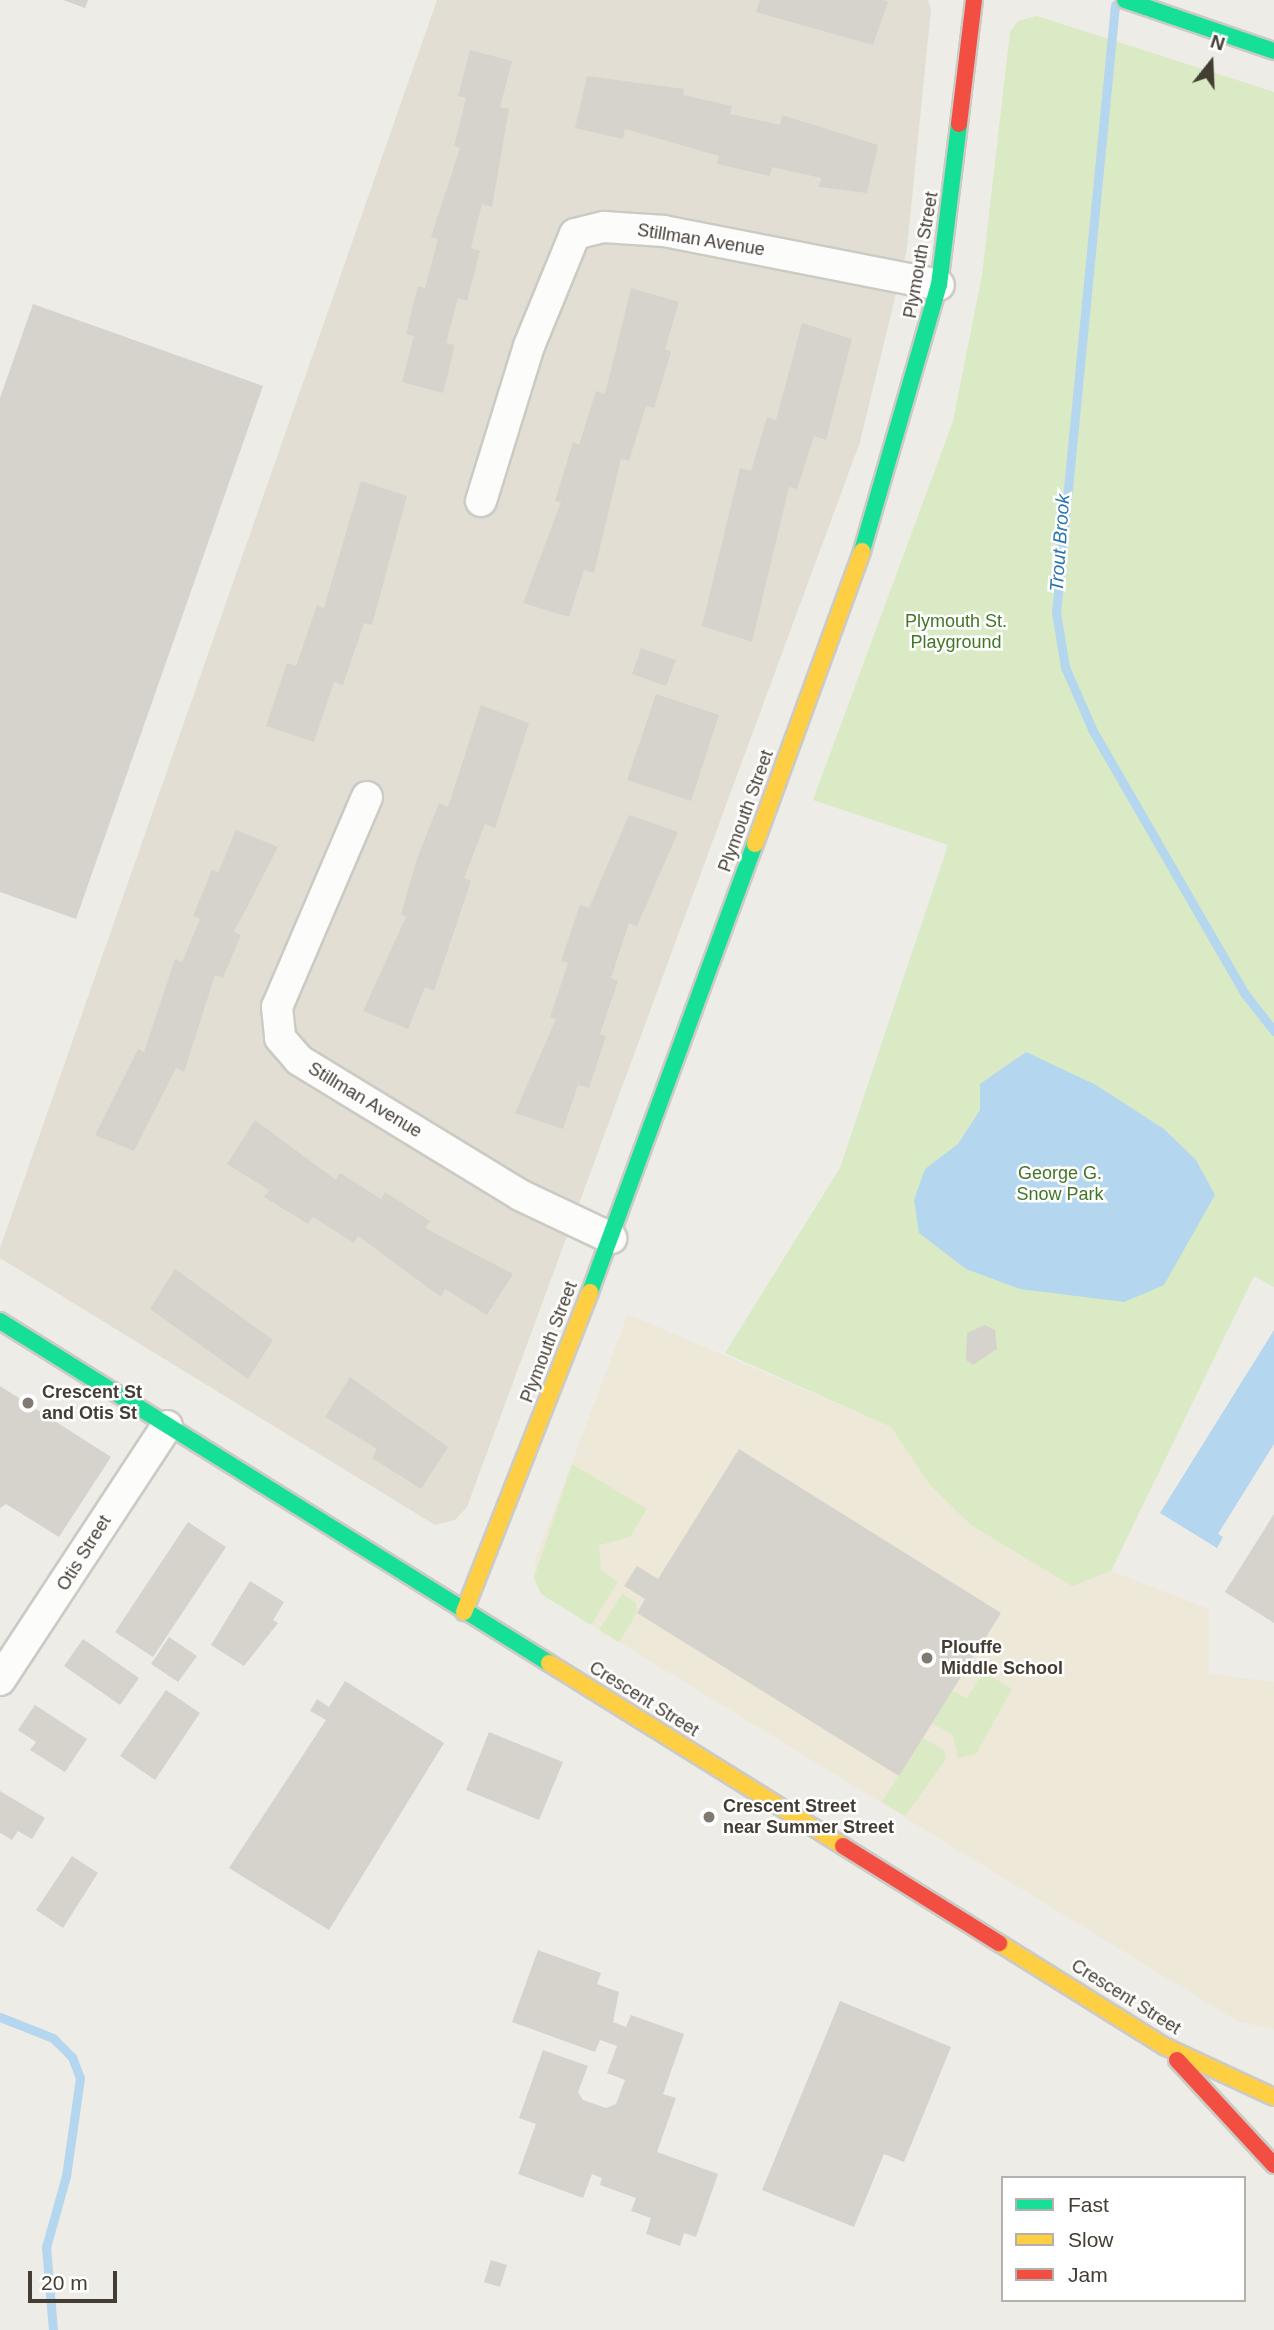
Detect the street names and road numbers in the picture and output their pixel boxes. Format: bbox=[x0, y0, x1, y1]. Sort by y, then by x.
street label: Plymouth Street bbox=[899, 190, 943, 320]
street label: Stillman Avenue bbox=[635, 219, 767, 261]
street label: Plymouth Street bbox=[714, 747, 778, 875]
street label: Stillman Avenue bbox=[304, 1057, 426, 1143]
street label: Plymouth Street bbox=[516, 1278, 582, 1406]
street label: Otis Street bbox=[52, 1511, 116, 1595]
street label: Crescent Street bbox=[585, 1657, 703, 1741]
street label: Crescent Street bbox=[1067, 1955, 1185, 2039]

